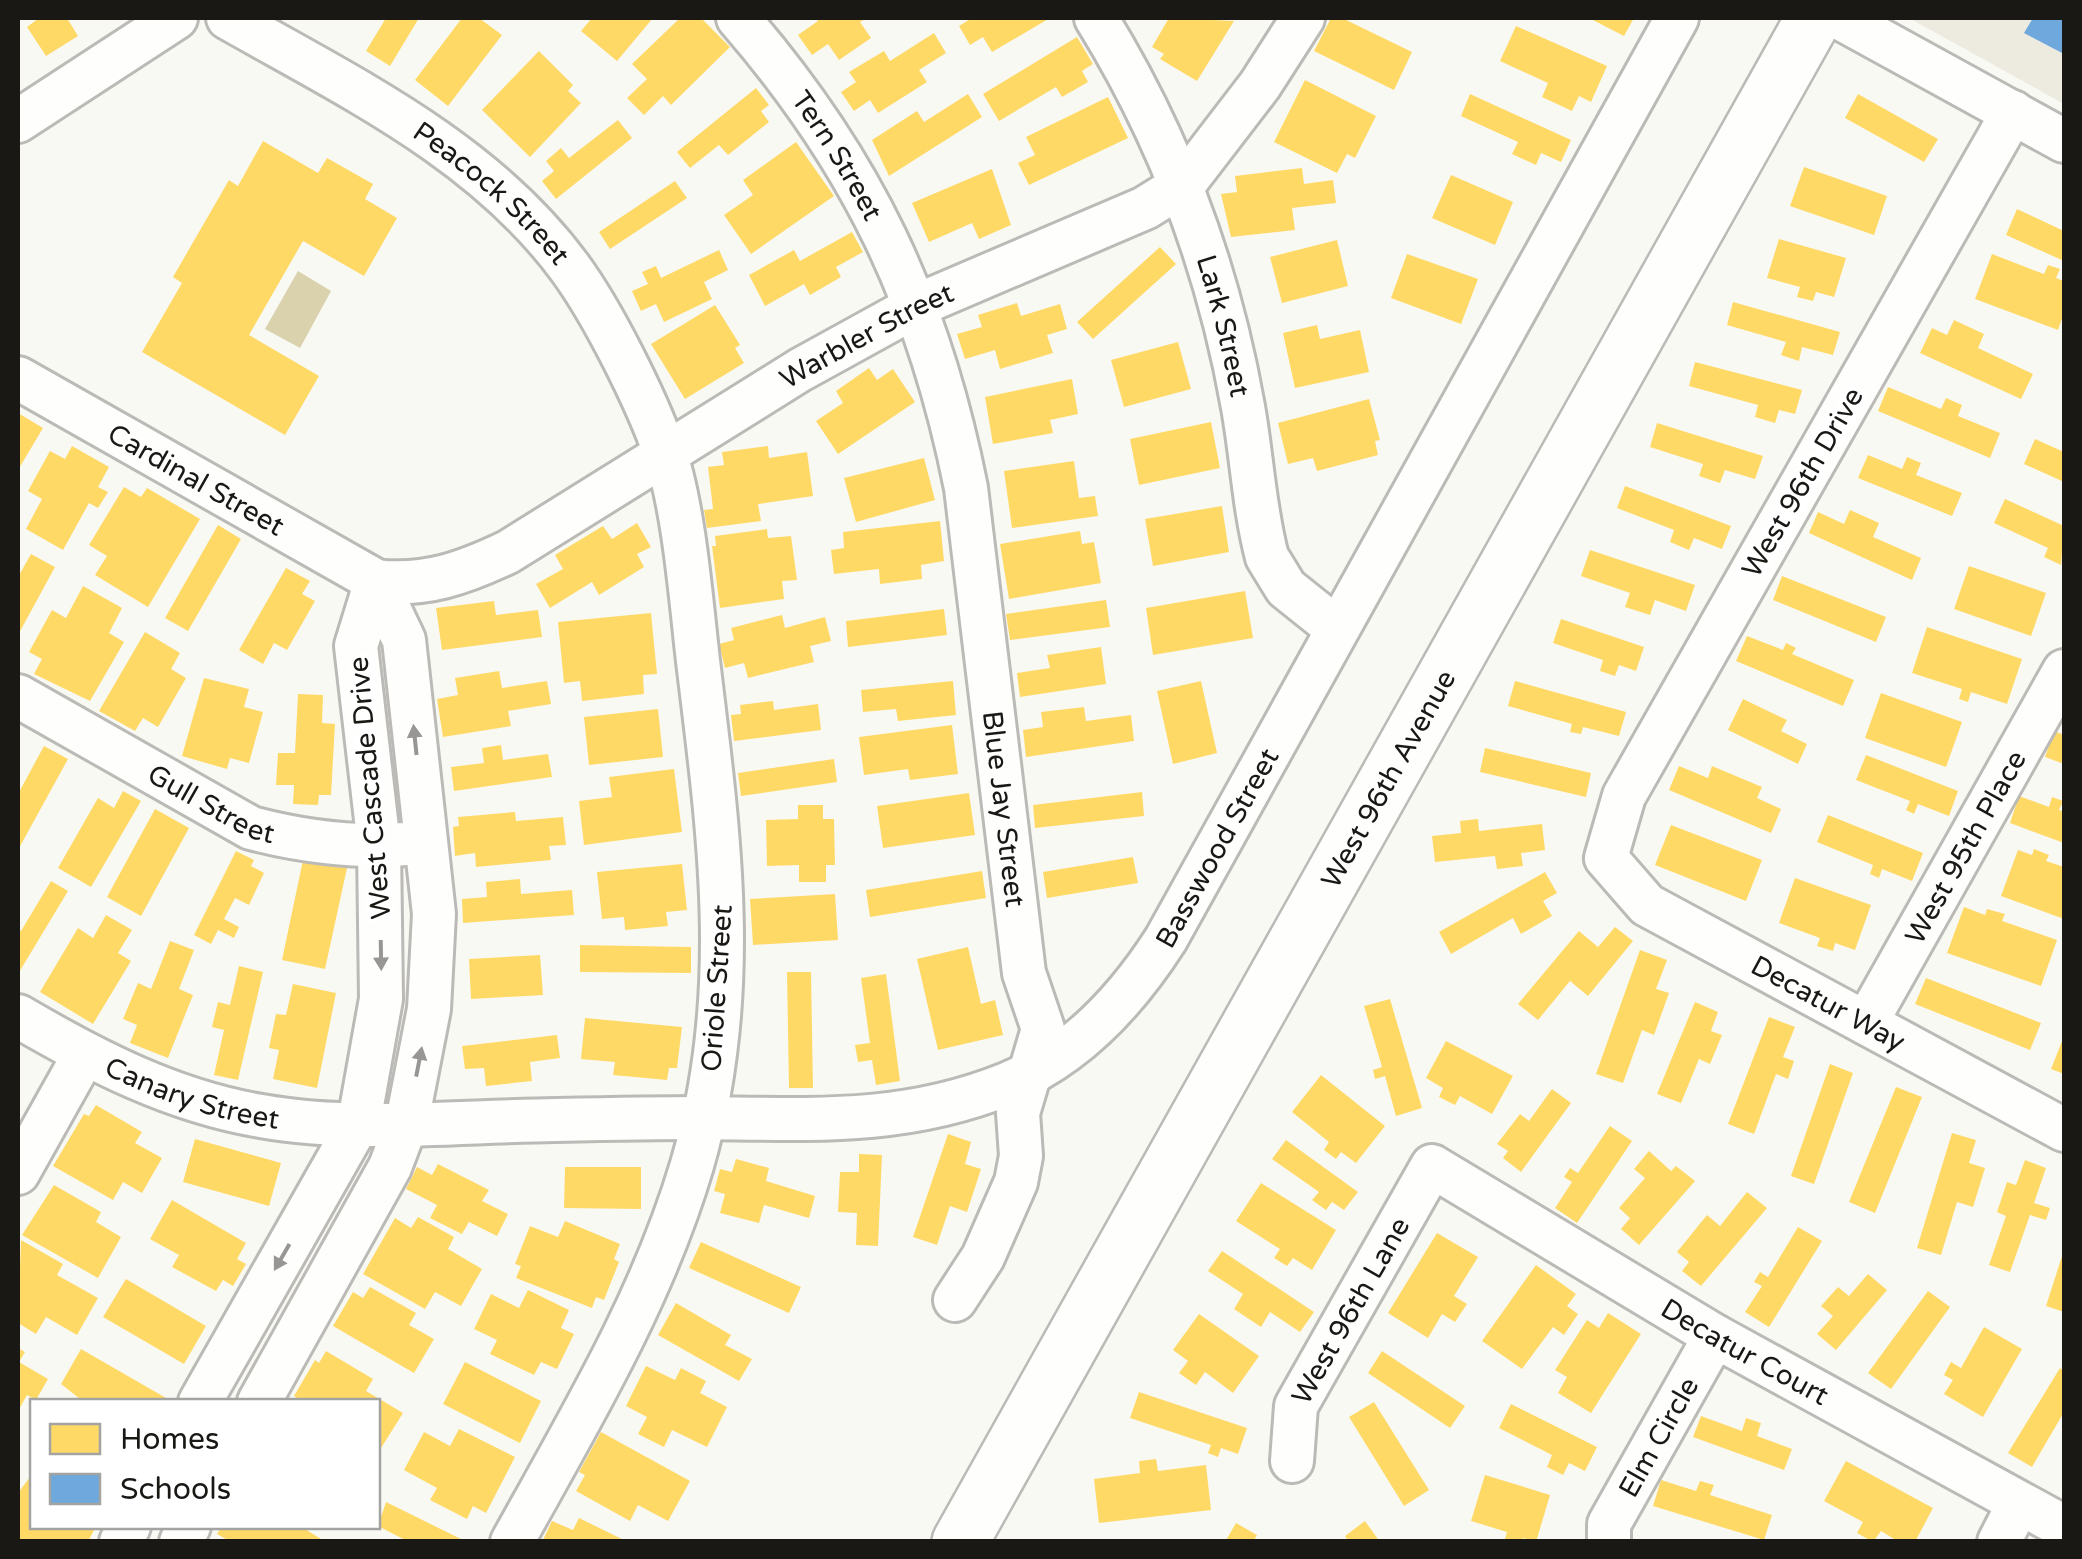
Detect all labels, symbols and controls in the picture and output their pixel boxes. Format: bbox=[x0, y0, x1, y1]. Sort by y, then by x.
street label: Tern Street bbox=[784, 84, 890, 226]
street label: Peacock Street bbox=[407, 115, 577, 272]
street label: Lark Street bbox=[1189, 251, 1257, 400]
street label: Warbler Street bbox=[774, 276, 959, 396]
street label: West 96th Drive bbox=[1735, 382, 1871, 583]
street label: Cardinal Street bbox=[102, 417, 290, 544]
street label: West Cascade Drive bbox=[342, 655, 398, 921]
street label: West 96th Avenue bbox=[1314, 664, 1463, 894]
street label: Blue Jay Street bbox=[975, 709, 1032, 909]
one-way arrow bbox=[407, 723, 423, 755]
street label: Basswood Street bbox=[1148, 742, 1287, 954]
street label: West 95th Place bbox=[1898, 745, 2034, 950]
street label: Gull Street bbox=[142, 757, 278, 851]
street label: Oriole Street bbox=[694, 903, 740, 1073]
one-way arrow bbox=[373, 939, 389, 971]
street label: Decatur Way bbox=[1745, 948, 1911, 1059]
one-way arrow bbox=[411, 1047, 427, 1078]
street label: Canary Street bbox=[99, 1050, 282, 1137]
street label: West 96th Lane bbox=[1285, 1211, 1417, 1410]
one-way arrow bbox=[274, 1243, 292, 1271]
street label: Decatur Court bbox=[1655, 1292, 1835, 1413]
street label: Elm Circle bbox=[1612, 1371, 1706, 1503]
legend bbox=[30, 1399, 380, 1529]
text: Homes bbox=[120, 1421, 219, 1458]
text: Schools bbox=[120, 1471, 231, 1508]

